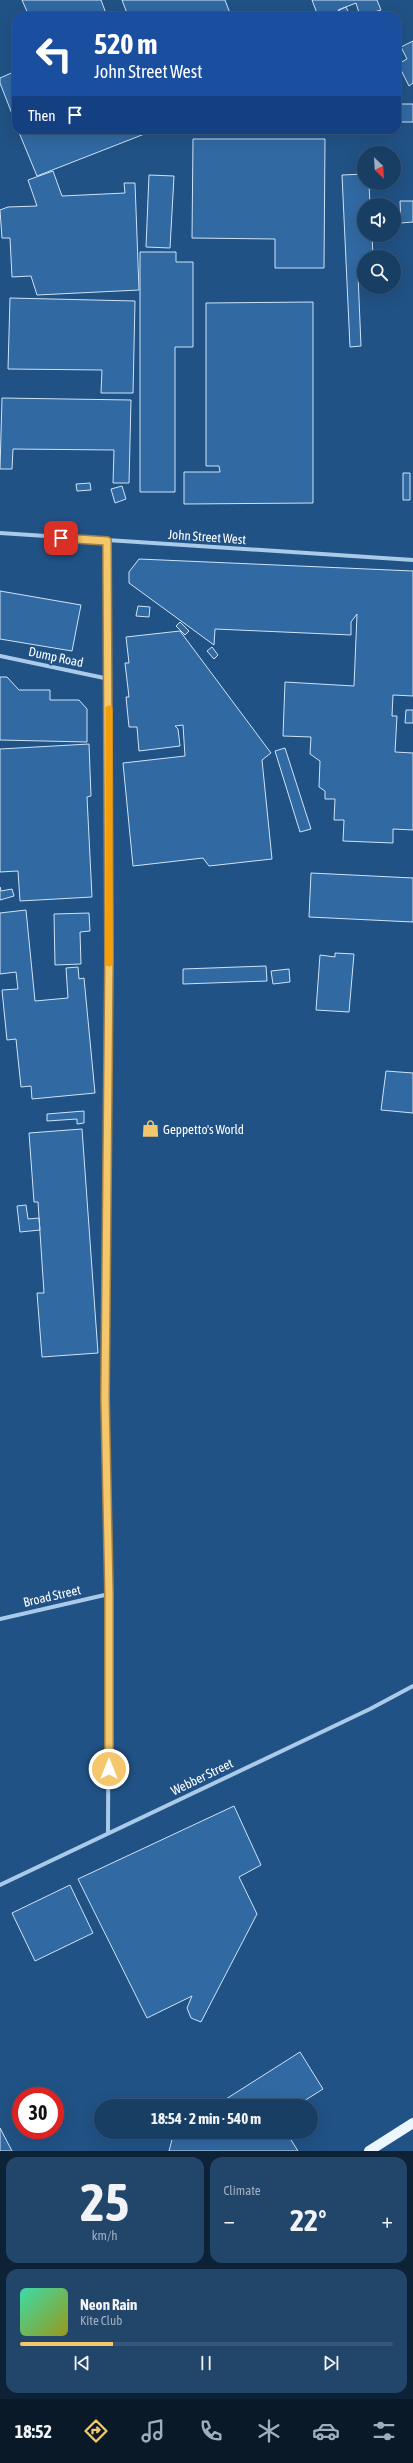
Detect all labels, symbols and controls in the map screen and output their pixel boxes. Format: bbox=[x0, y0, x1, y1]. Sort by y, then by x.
icon: left bbox=[28, 28, 80, 80]
text: 520 m bbox=[94, 28, 157, 60]
text: John Street West bbox=[94, 61, 202, 82]
icon: arrive bbox=[64, 104, 86, 126]
text: Then bbox=[28, 107, 56, 124]
north arrow bbox=[357, 146, 401, 190]
map controls bbox=[357, 146, 401, 294]
button: sound bbox=[357, 198, 401, 242]
button: search bbox=[357, 250, 401, 294]
pin bbox=[44, 521, 78, 555]
icon: arrive bbox=[50, 527, 72, 549]
street label: John Street West bbox=[167, 527, 247, 547]
street label: Dump Road bbox=[27, 644, 85, 670]
shop icon: Geppetto's World bbox=[140, 1119, 160, 1139]
place label: Geppetto's World bbox=[163, 1122, 244, 1137]
street label: Broad Street bbox=[22, 1582, 82, 1610]
position arrow bbox=[88, 1748, 130, 1790]
street label: Webber Street bbox=[168, 1755, 236, 1798]
speed limit sign: 30 bbox=[12, 2087, 64, 2139]
text: 18:54 · 2 min · 540 m bbox=[151, 2110, 261, 2127]
text: 25 bbox=[80, 2172, 129, 2232]
text: Climate bbox=[224, 2183, 261, 2198]
text: 22° bbox=[290, 2203, 326, 2237]
text: − bbox=[224, 2207, 235, 2233]
text: + bbox=[382, 2207, 393, 2233]
text: km/h bbox=[92, 2228, 118, 2243]
text: Neon Rain bbox=[80, 2296, 137, 2313]
text: Kite Club bbox=[80, 2313, 122, 2328]
icon: previous bbox=[71, 2352, 93, 2374]
icon: pause bbox=[195, 2352, 217, 2374]
icon: next bbox=[320, 2352, 342, 2374]
icon: directions bbox=[82, 2417, 110, 2445]
icon: music bbox=[139, 2417, 167, 2445]
icon: phone bbox=[197, 2417, 225, 2445]
icon: climate bbox=[255, 2417, 283, 2445]
icon: car bbox=[312, 2417, 340, 2445]
icon: filters bbox=[370, 2417, 398, 2445]
text: 18:52 bbox=[15, 2421, 52, 2442]

